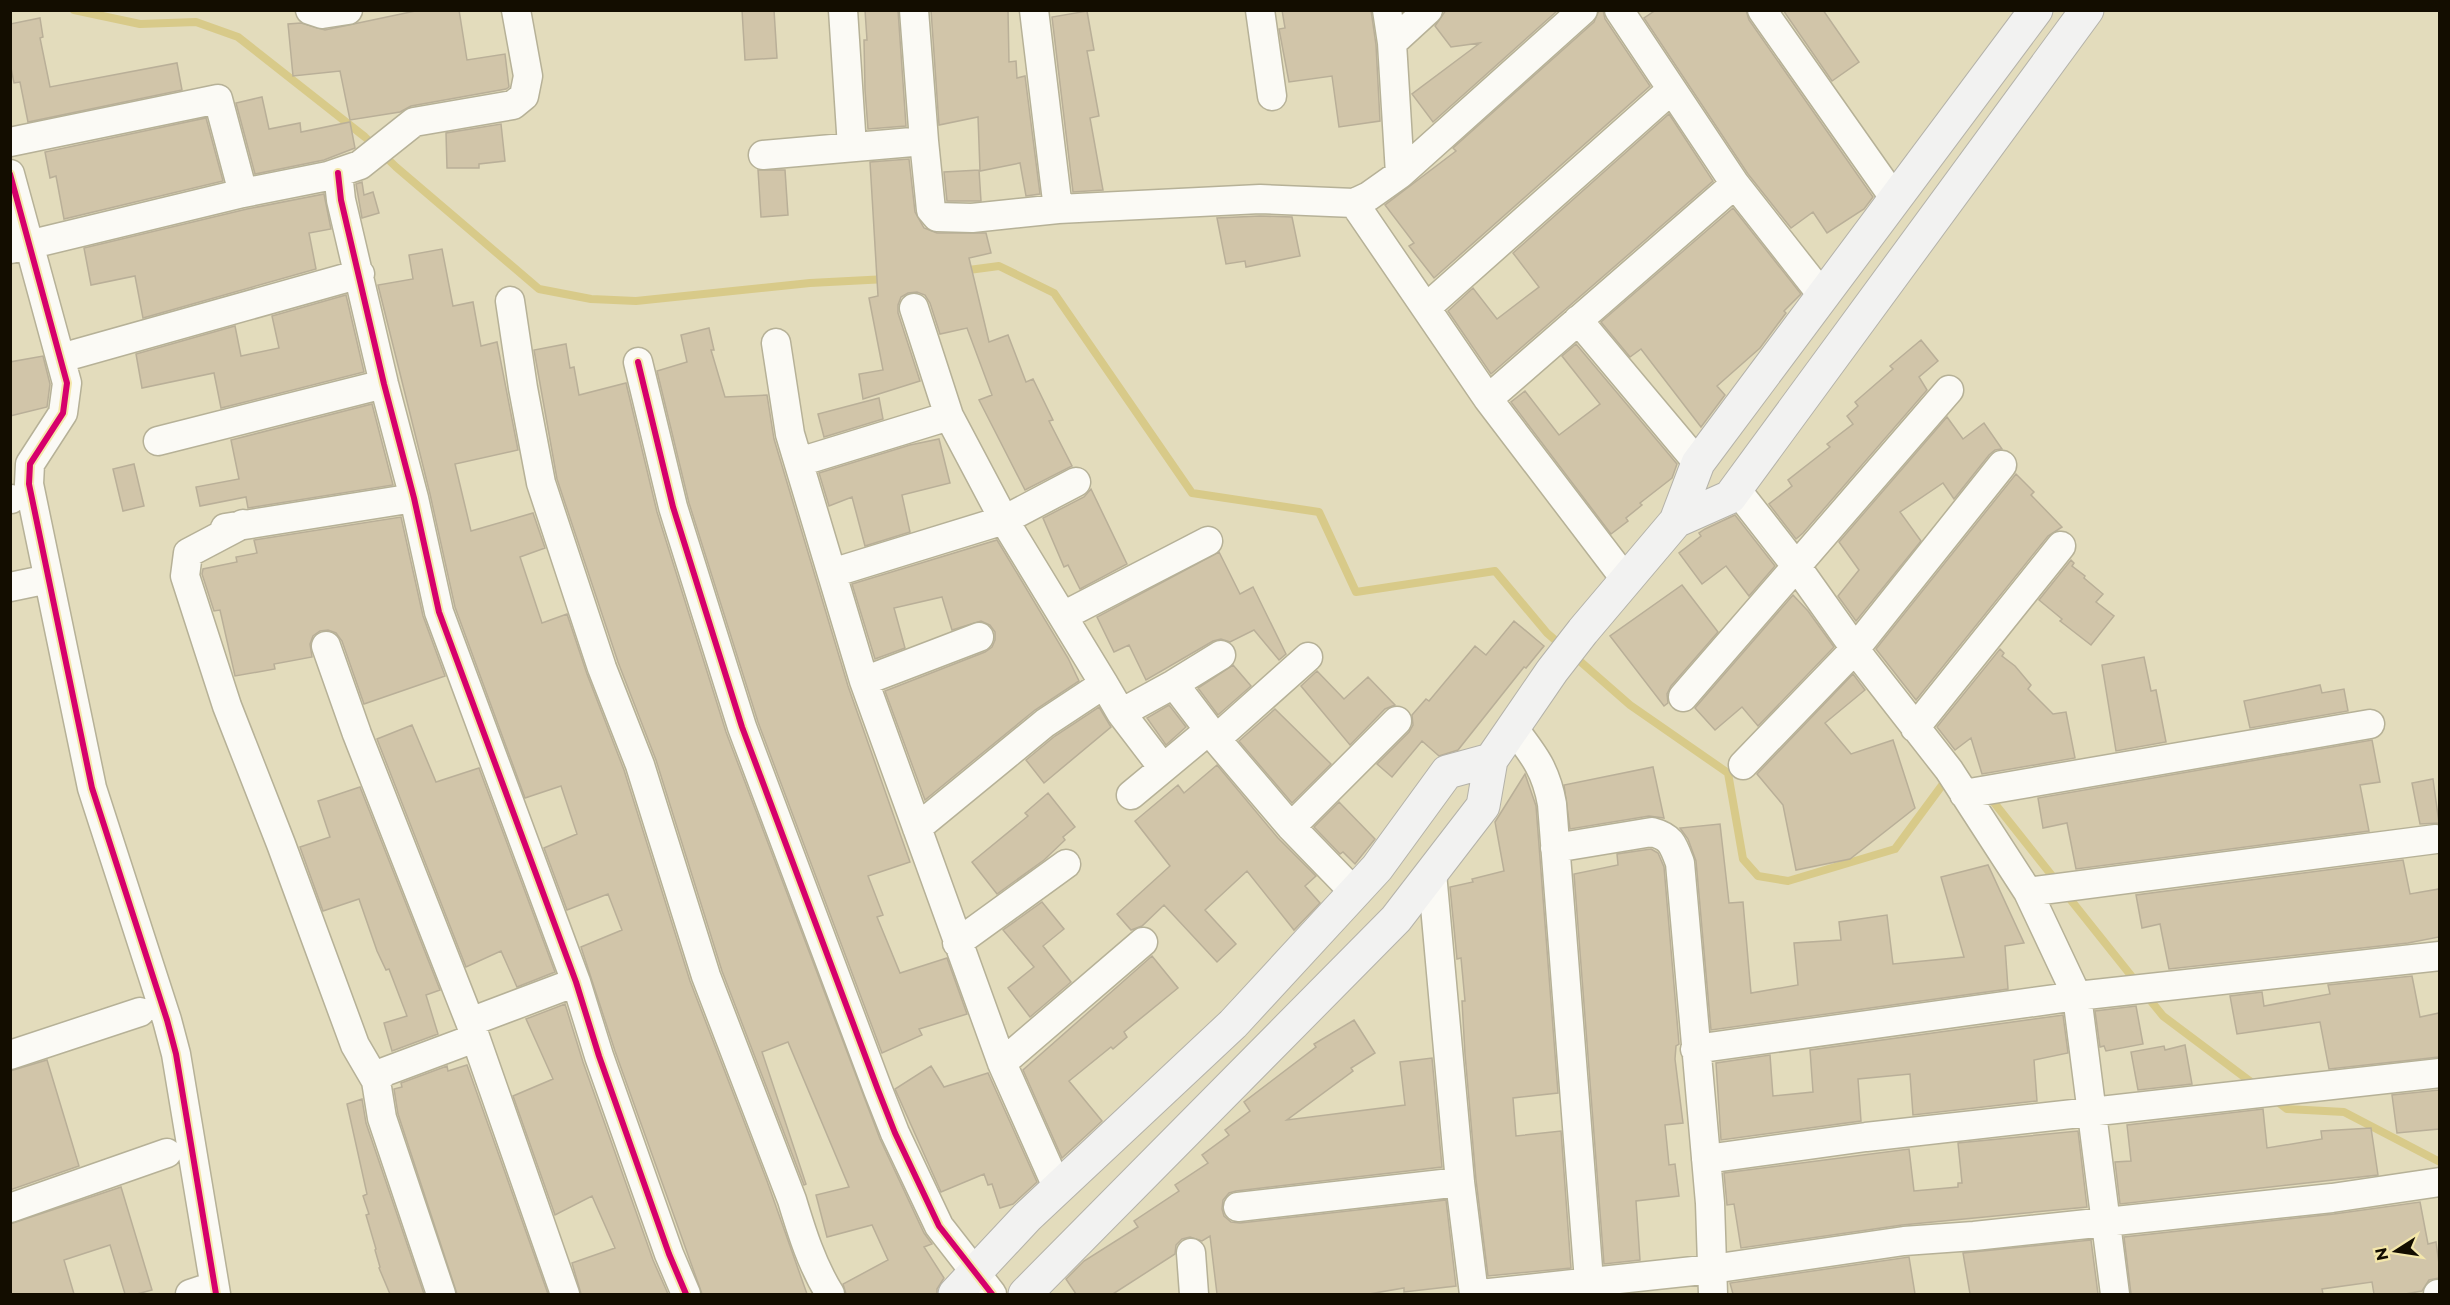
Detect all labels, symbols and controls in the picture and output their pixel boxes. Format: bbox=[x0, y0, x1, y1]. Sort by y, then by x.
north arrow bbox=[2366, 1221, 2426, 1281]
text: N bbox=[2371, 1246, 2392, 1262]

